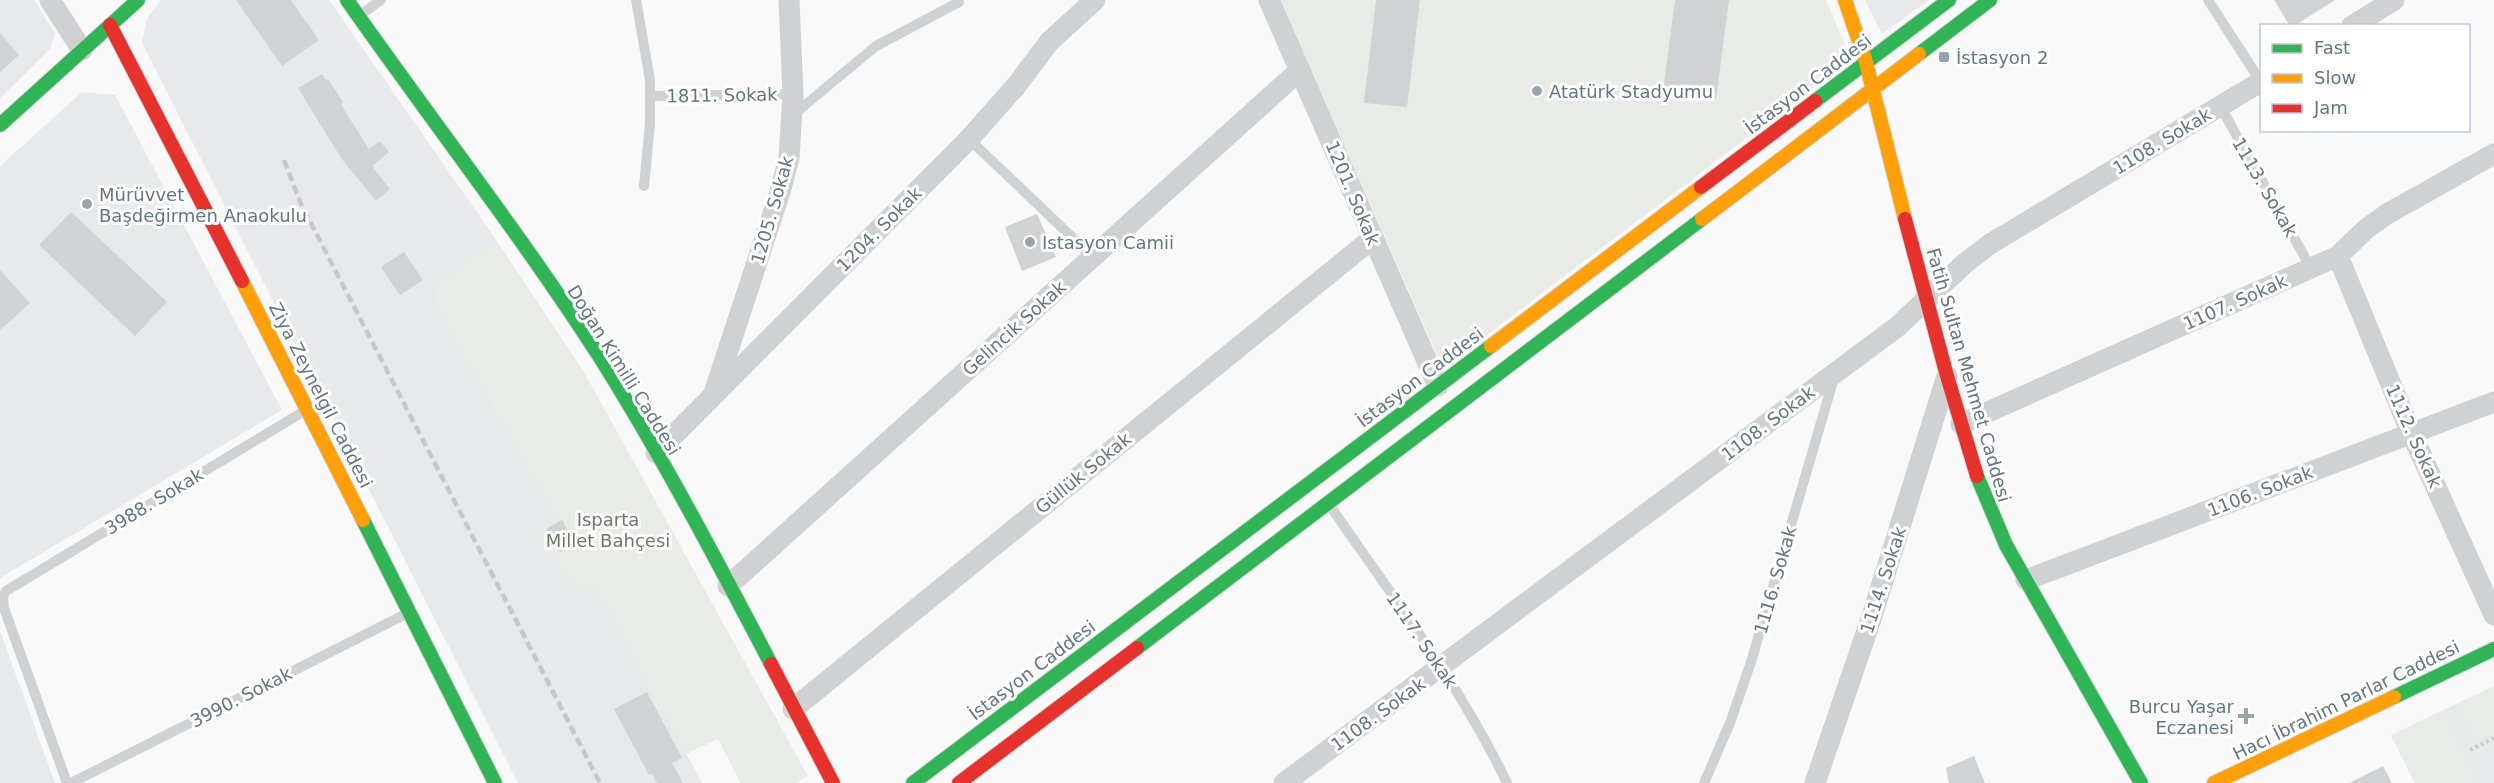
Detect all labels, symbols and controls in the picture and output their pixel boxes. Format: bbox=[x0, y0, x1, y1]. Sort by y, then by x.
legend bbox=[2260, 24, 2470, 132]
street label: İstasyon Caddesi bbox=[1741, 30, 1875, 138]
text: Fast bbox=[2314, 37, 2350, 58]
place label: İstasyon 2 bbox=[1956, 47, 2048, 68]
marker: İstasyon 2 bbox=[1937, 50, 1951, 64]
text: Slow bbox=[2314, 67, 2356, 88]
place label: Atatürk Stadyumu bbox=[1549, 81, 1713, 102]
street label: 1811. Sokak bbox=[666, 84, 778, 106]
marker: Atatürk Stadyumu bbox=[1530, 84, 1544, 98]
text: Jam bbox=[2313, 97, 2348, 118]
street label: 1108. Sokak bbox=[2109, 103, 2216, 179]
street label: 1113. Sokak bbox=[2228, 134, 2302, 241]
street label: 1201. Sokak bbox=[1322, 138, 1385, 249]
street label: 1205. Sokak bbox=[747, 153, 798, 266]
street label: 1204. Sokak bbox=[832, 182, 926, 276]
place label: Mürüvvet Başdeğirmen Anaokulu bbox=[99, 184, 307, 226]
marker: Mürüvvet Başdeğirmen Anaokulu bbox=[80, 197, 94, 211]
place label: Istasyon Camii bbox=[1042, 232, 1174, 253]
marker: Istasyon Camii bbox=[1023, 235, 1037, 249]
street label: Fatih Sultan Mehmet Caddesi bbox=[1923, 246, 2015, 504]
street label: 1107. Sokak bbox=[2180, 270, 2291, 334]
street label: Gelincik Sokak bbox=[958, 276, 1070, 380]
street label: Doğan Kimilli Caddesi bbox=[563, 281, 685, 459]
street label: Ziya Zeynelgil Caddesi bbox=[265, 299, 377, 491]
street label: İstasyon Caddesi bbox=[1353, 323, 1487, 431]
street label: 1108. Sokak bbox=[1717, 381, 1819, 465]
street label: 1112. Sokak bbox=[2382, 381, 2446, 492]
street label: Güllük Sokak bbox=[1031, 428, 1135, 518]
street label: 1106. Sokak bbox=[2204, 461, 2316, 521]
street label: 3988. Sokak bbox=[101, 463, 208, 539]
park label: Isparta Millet Bahçesi bbox=[546, 509, 670, 551]
street label: 1116. Sokak bbox=[1750, 523, 1801, 636]
street label: 1114. Sokak bbox=[1856, 523, 1910, 636]
street label: 1117. Sokak bbox=[1382, 588, 1462, 692]
street label: İstasyon Caddesi bbox=[965, 616, 1099, 724]
street label: Hacı İbrahim Parlar Caddesi bbox=[2229, 636, 2463, 764]
street label: 3990. Sokak bbox=[187, 662, 296, 732]
street label: 1108. Sokak bbox=[1327, 672, 1430, 755]
place label: Burcu Yaşar Eczanesi bbox=[2129, 696, 2235, 738]
marker: Burcu Yaşar Eczanesi bbox=[2239, 709, 2253, 723]

